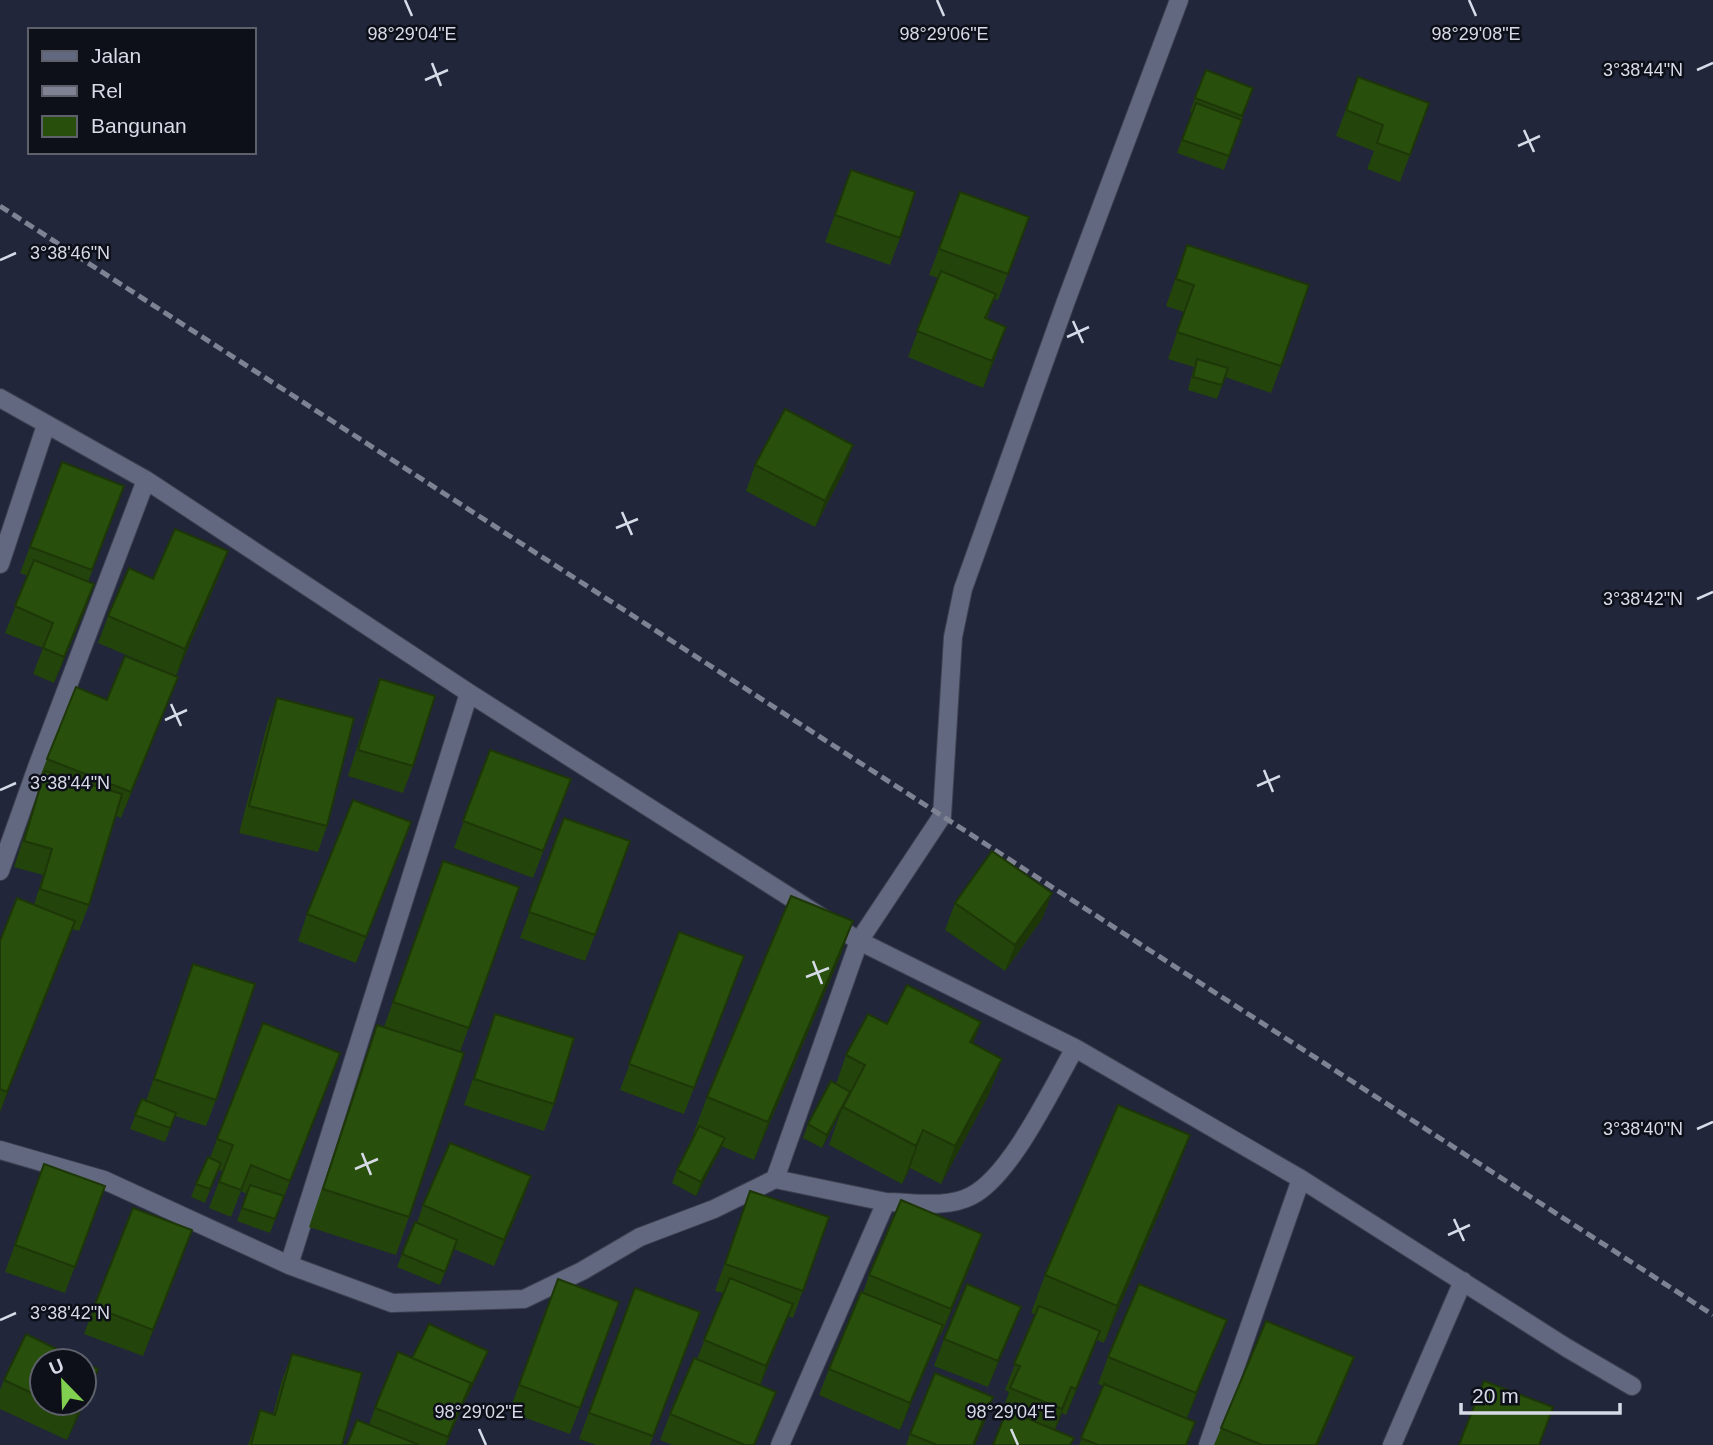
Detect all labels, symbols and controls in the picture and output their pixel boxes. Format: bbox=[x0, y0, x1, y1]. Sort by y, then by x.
text: 98°29'04"E bbox=[367, 24, 457, 44]
text: 98°29'06"E bbox=[899, 24, 989, 44]
text: 98°29'08"E bbox=[1431, 24, 1521, 44]
legend bbox=[28, 28, 256, 154]
text: Jalan bbox=[91, 44, 141, 67]
text: 3°38'44"N bbox=[1603, 60, 1683, 80]
text: Rel bbox=[91, 79, 123, 102]
text: Bangunan bbox=[91, 114, 187, 137]
text: 3°38'46"N bbox=[30, 243, 110, 263]
text: 3°38'42"N bbox=[1603, 589, 1683, 609]
text: 3°38'44"N bbox=[30, 773, 110, 793]
text: 3°38'40"N bbox=[1603, 1119, 1683, 1139]
text: 3°38'42"N bbox=[30, 1303, 110, 1323]
north arrow bbox=[28, 1347, 98, 1417]
text: U bbox=[46, 1354, 67, 1379]
scale bar bbox=[1461, 1372, 1620, 1416]
text: 20 m bbox=[1472, 1384, 1519, 1407]
text: 98°29'02"E bbox=[434, 1402, 524, 1422]
text: 98°29'04"E bbox=[966, 1402, 1056, 1422]

